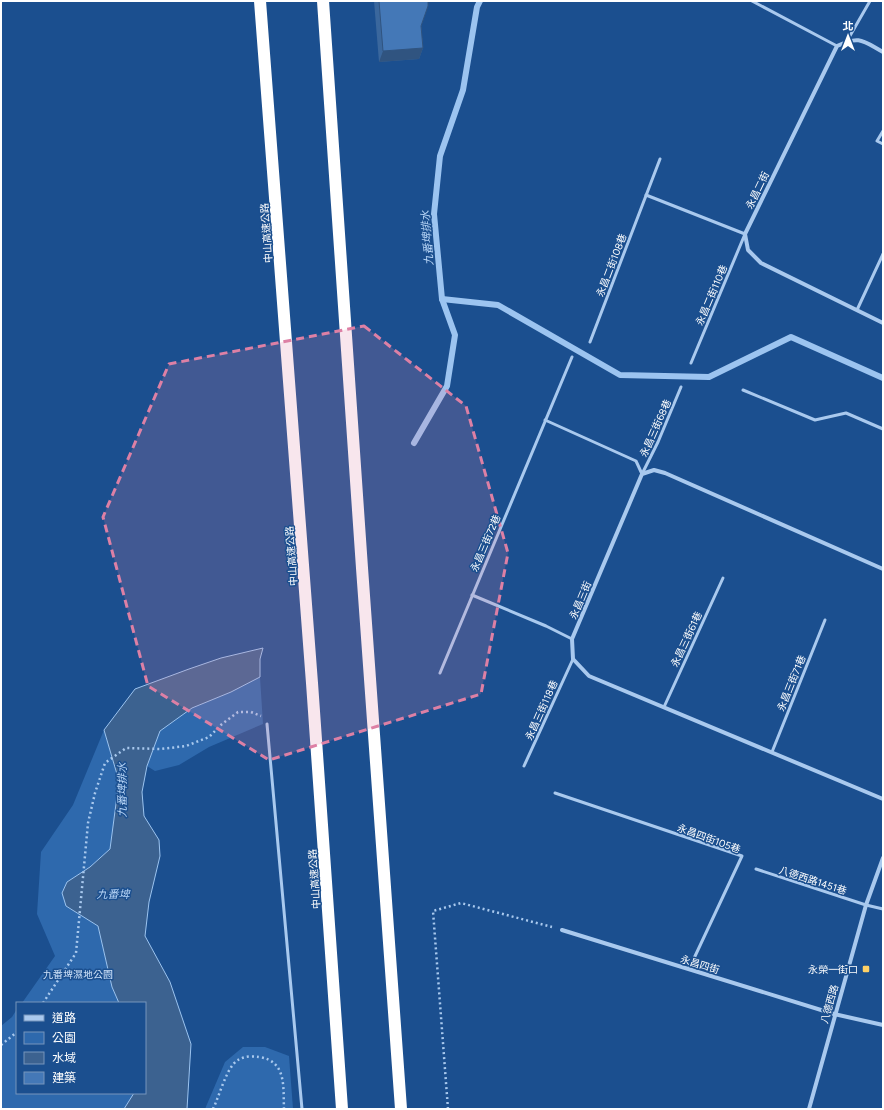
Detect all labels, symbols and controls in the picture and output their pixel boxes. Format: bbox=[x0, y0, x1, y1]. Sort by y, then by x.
north arrow bbox=[828, 16, 868, 56]
text: 北 bbox=[843, 20, 854, 33]
street label: 永昌二街 bbox=[743, 169, 772, 211]
street label: 中山高速公路 bbox=[258, 203, 275, 263]
water label: 九番埤排水 bbox=[419, 209, 436, 266]
street label: 永昌二街108巷 bbox=[593, 232, 629, 299]
street label: 永昌二街110巷 bbox=[693, 263, 730, 328]
street label: 永昌三街68巷 bbox=[637, 397, 674, 459]
street label: 永昌三街72巷 bbox=[468, 513, 503, 574]
street label: 中山高速公路 bbox=[283, 526, 300, 586]
street label: 永昌三街 bbox=[567, 579, 594, 621]
street label: 永昌三街61巷 bbox=[668, 609, 705, 669]
street label: 永昌三街71巷 bbox=[774, 653, 809, 713]
street label: 永昌三街118巷 bbox=[522, 678, 560, 742]
water label: 九番埤排水 bbox=[116, 762, 129, 818]
street label: 永昌四街105巷 bbox=[675, 821, 742, 856]
street label: 中山高速公路 bbox=[306, 849, 323, 909]
street label: 八德西路1451巷 bbox=[777, 863, 848, 898]
water label: 九番埤 bbox=[97, 888, 131, 901]
street label: 永昌四街 bbox=[679, 952, 721, 977]
place label: 永榮一街口 bbox=[808, 963, 858, 976]
marker: 永榮一街口 bbox=[861, 964, 871, 974]
park label: 九番埤濕地公園 bbox=[43, 968, 113, 981]
street label: 八德西路 bbox=[818, 983, 841, 1025]
legend bbox=[16, 1002, 146, 1094]
text: 道路 bbox=[52, 1011, 76, 1025]
text: 公園 bbox=[52, 1031, 76, 1045]
text: 水域 bbox=[52, 1051, 76, 1065]
text: 建築 bbox=[52, 1071, 76, 1085]

